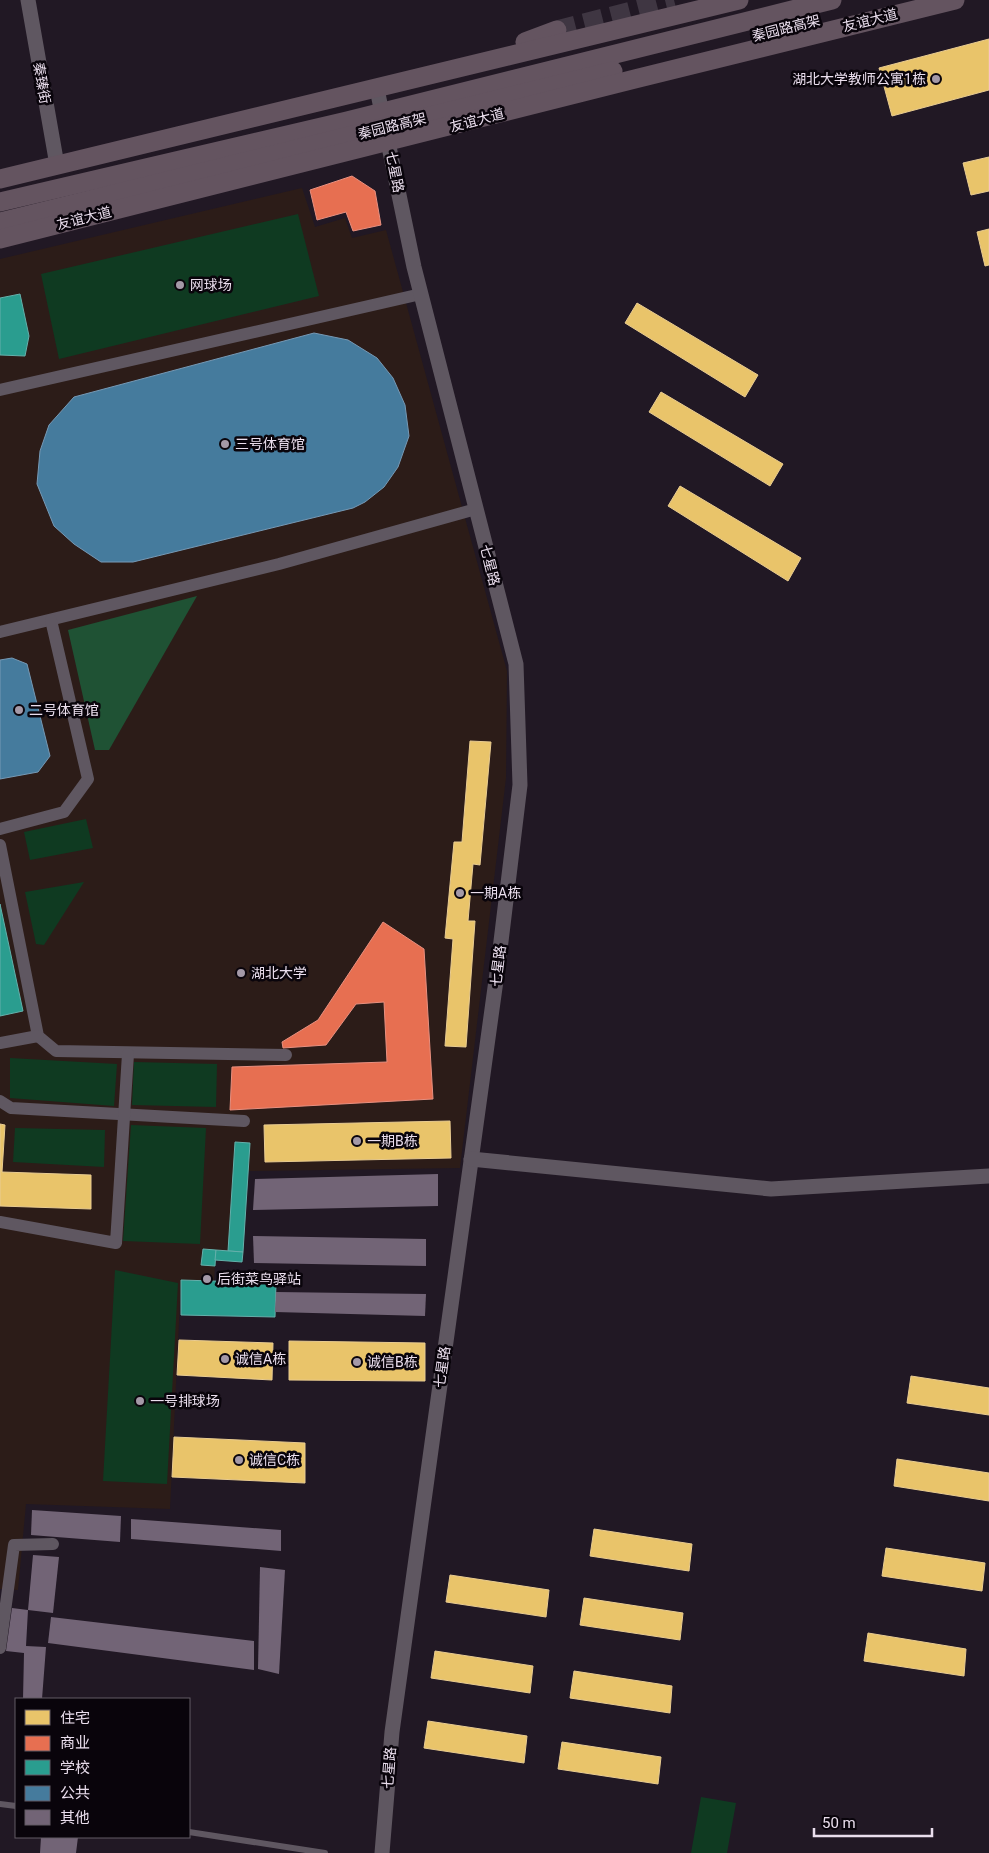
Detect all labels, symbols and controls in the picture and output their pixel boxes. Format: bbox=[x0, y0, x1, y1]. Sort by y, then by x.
street label: 友谊大道 bbox=[841, 5, 899, 35]
street label: 秦园路高架 bbox=[750, 12, 822, 44]
street label: 秦臻街 bbox=[30, 61, 54, 105]
place label: 湖北大学教师公寓1栋 bbox=[792, 71, 926, 87]
marker: 湖北大学教师公寓1栋 bbox=[930, 73, 942, 85]
street label: 友谊大道 bbox=[448, 105, 506, 135]
street label: 秦园路高架 bbox=[356, 110, 428, 142]
street label: 七星路 bbox=[383, 150, 407, 194]
street label: 友谊大道 bbox=[55, 203, 113, 233]
place label: 网球场 bbox=[190, 277, 232, 293]
marker: 网球场 bbox=[174, 279, 186, 291]
place label: 三号体育馆 bbox=[235, 436, 305, 452]
marker: 三号体育馆 bbox=[219, 438, 231, 450]
street label: 七星路 bbox=[477, 543, 503, 587]
place label: 二号体育馆 bbox=[29, 702, 99, 718]
marker: 二号体育馆 bbox=[13, 704, 25, 716]
place label: 一期A栋 bbox=[470, 885, 521, 901]
marker: 一期A栋 bbox=[454, 887, 466, 899]
street label: 七星路 bbox=[488, 944, 508, 988]
place label: 湖北大学 bbox=[251, 965, 307, 981]
marker: 湖北大学 bbox=[235, 967, 247, 979]
place label: 一期B栋 bbox=[367, 1133, 418, 1149]
marker: 一期B栋 bbox=[351, 1135, 363, 1147]
place label: 后街菜鸟驿站 bbox=[217, 1271, 301, 1287]
marker: 后街菜鸟驿站 bbox=[201, 1273, 213, 1285]
street label: 七星路 bbox=[431, 1345, 453, 1389]
place label: 诚信A栋 bbox=[235, 1351, 286, 1367]
marker: 诚信A栋 bbox=[219, 1353, 231, 1365]
place label: 诚信B栋 bbox=[367, 1354, 418, 1370]
marker: 诚信B栋 bbox=[351, 1356, 363, 1368]
place label: 一号排球场 bbox=[150, 1393, 220, 1409]
marker: 一号排球场 bbox=[134, 1395, 146, 1407]
place label: 诚信C栋 bbox=[249, 1452, 300, 1468]
marker: 诚信C栋 bbox=[233, 1454, 245, 1466]
legend bbox=[15, 1698, 190, 1838]
text: 住宅 bbox=[60, 1709, 90, 1727]
text: 商业 bbox=[60, 1734, 90, 1752]
street label: 七星路 bbox=[380, 1746, 398, 1790]
text: 学校 bbox=[60, 1759, 90, 1777]
text: 公共 bbox=[60, 1784, 90, 1802]
scale bar bbox=[814, 1806, 932, 1838]
text: 其他 bbox=[60, 1809, 90, 1827]
text: 50 m bbox=[822, 1814, 856, 1832]

